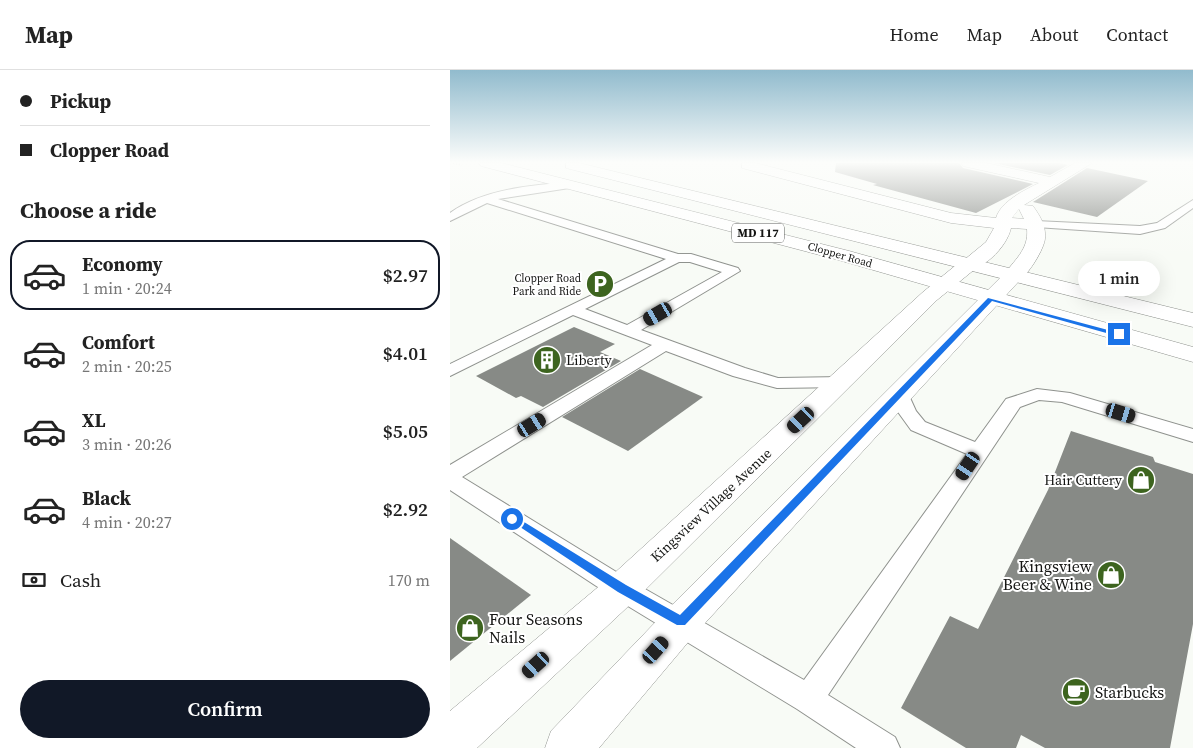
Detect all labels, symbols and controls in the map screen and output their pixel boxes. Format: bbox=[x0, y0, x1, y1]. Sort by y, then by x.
text: Map bbox=[25, 18, 73, 51]
text: Home bbox=[890, 22, 939, 47]
text: Map bbox=[967, 22, 1002, 47]
text: About bbox=[1030, 22, 1078, 47]
text: Contact bbox=[1106, 22, 1168, 47]
text: Pickup bbox=[50, 88, 111, 114]
text: Clopper Road bbox=[50, 137, 169, 163]
text: Choose a ride bbox=[20, 195, 157, 225]
road number: MD 117 bbox=[732, 224, 784, 242]
street label: Clopper Road bbox=[806, 239, 875, 272]
text: Economy bbox=[82, 251, 163, 277]
icon: car bbox=[22, 253, 67, 298]
text: $2.97 bbox=[383, 262, 428, 288]
callout: 1 min bbox=[1078, 262, 1160, 296]
text: 1 min bbox=[1098, 267, 1140, 289]
parking icon: Clopper Road Park and Ride bbox=[585, 269, 615, 299]
place label: Clopper Road Park and Ride bbox=[513, 271, 582, 299]
text: 1 min · 20:24 bbox=[82, 277, 172, 299]
car bbox=[641, 300, 674, 328]
route end bbox=[1108, 323, 1130, 345]
text: Comfort bbox=[82, 329, 155, 355]
icon: car bbox=[22, 331, 67, 376]
text: $4.01 bbox=[383, 340, 428, 366]
building icon: Liberty bbox=[532, 345, 562, 375]
place label: Liberty bbox=[566, 350, 612, 370]
text: 2 min · 20:25 bbox=[82, 355, 172, 377]
car bbox=[1104, 401, 1137, 425]
car bbox=[784, 404, 817, 436]
text: XL bbox=[82, 407, 105, 433]
icon: car bbox=[22, 409, 67, 454]
car bbox=[515, 411, 548, 439]
text: $5.05 bbox=[383, 418, 428, 444]
text: 3 min · 20:26 bbox=[82, 433, 172, 455]
street label: Kingsview Village Avenue bbox=[646, 443, 776, 567]
car bbox=[953, 449, 982, 483]
shop icon: Hair Cuttery bbox=[1126, 465, 1156, 495]
place label: Hair Cuttery bbox=[1044, 470, 1123, 490]
text: Black bbox=[82, 485, 131, 511]
icon: car bbox=[22, 487, 67, 532]
text: $2.92 bbox=[383, 496, 428, 522]
route start bbox=[501, 508, 523, 530]
text: 4 min · 20:27 bbox=[82, 511, 172, 533]
place label: Kingsview Beer & Wine bbox=[1003, 555, 1093, 595]
shop icon: Kingsview Beer & Wine bbox=[1096, 560, 1126, 590]
icon: cash bbox=[20, 566, 48, 594]
text: Cash bbox=[60, 567, 101, 593]
text: 170 m bbox=[388, 569, 430, 591]
place label: Four Seasons Nails bbox=[489, 608, 583, 648]
shop icon: Four Seasons Nails bbox=[455, 613, 485, 643]
car bbox=[640, 634, 671, 666]
car bbox=[519, 649, 552, 681]
cafe icon: Starbucks bbox=[1061, 677, 1091, 707]
button: Confirm bbox=[20, 680, 430, 738]
place label: Starbucks bbox=[1095, 681, 1164, 703]

